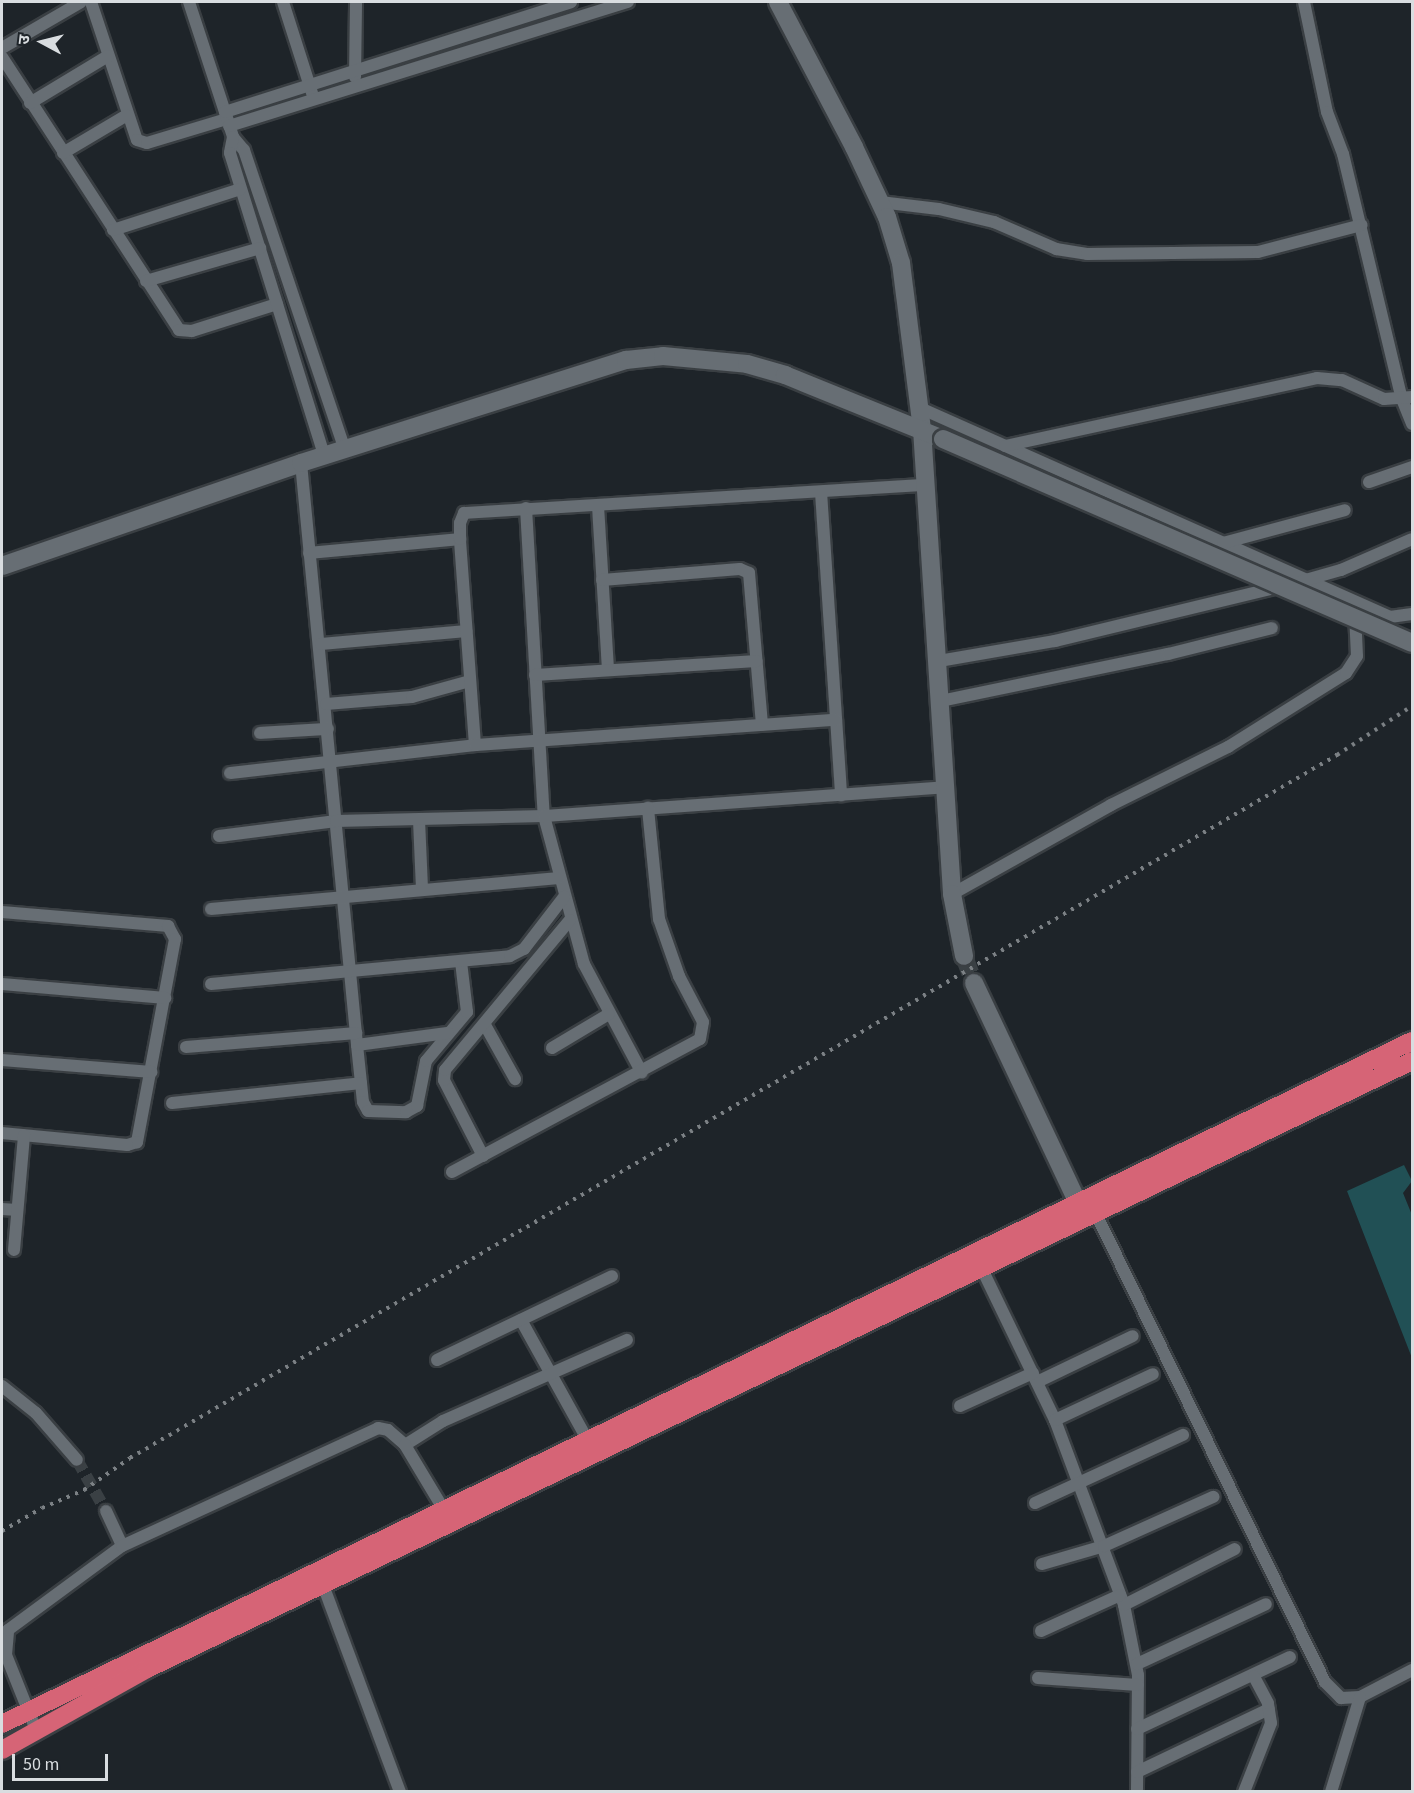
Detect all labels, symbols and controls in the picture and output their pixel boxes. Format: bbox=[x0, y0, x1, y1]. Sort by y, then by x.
north arrow bbox=[12, 12, 72, 72]
text: उ bbox=[13, 34, 36, 46]
scale bar bbox=[15, 1742, 111, 1780]
text: 50 m bbox=[23, 1752, 59, 1777]

